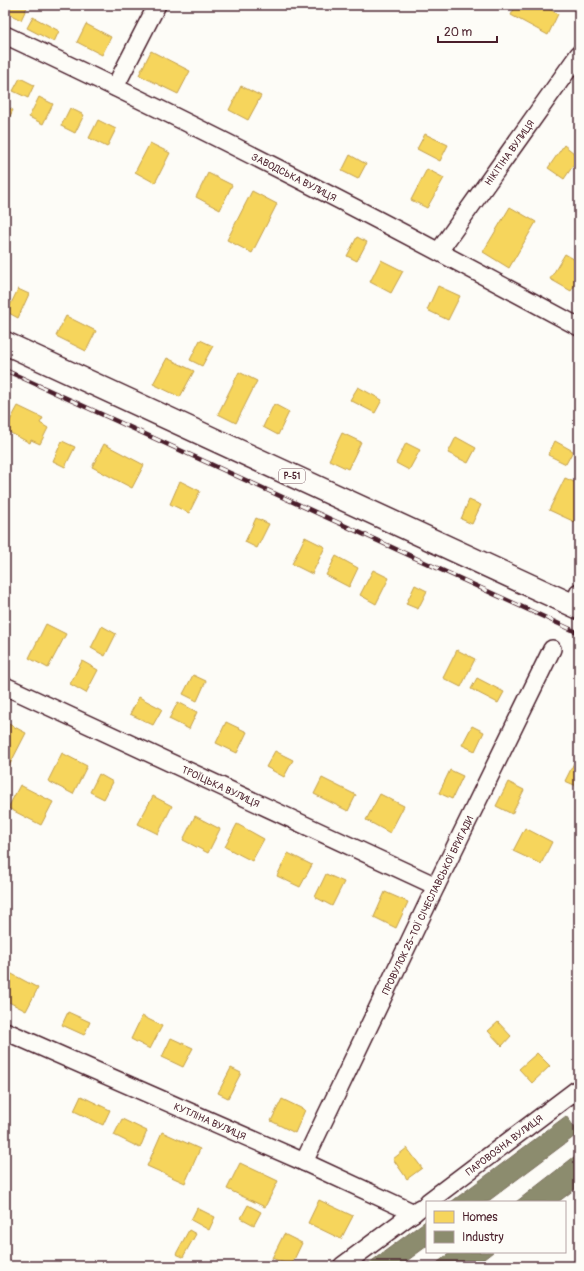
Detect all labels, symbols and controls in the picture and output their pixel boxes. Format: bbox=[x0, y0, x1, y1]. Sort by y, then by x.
scale bar bbox=[438, 18, 497, 44]
text: 20 m bbox=[444, 25, 473, 40]
street label: НІКІТІНА ВУЛИЦЯ bbox=[483, 118, 537, 188]
street label: ЗАВОДСЬКА ВУЛИЦЯ bbox=[249, 151, 338, 204]
road number: Р-51 bbox=[279, 469, 305, 483]
street label: ТРОЇЦЬКА ВУЛИЦЯ bbox=[180, 764, 262, 810]
street label: ПРОВУЛОК 25-ТОЇ СІЧЕСЛАВСЬКОЇ БРИГАДИ bbox=[380, 814, 476, 997]
street label: КУТЛІНА ВУЛИЦЯ bbox=[172, 1101, 248, 1143]
street label: ПАРОВОЗНА ВУЛИЦЯ bbox=[464, 1112, 545, 1179]
legend bbox=[426, 1201, 566, 1253]
text: Homes bbox=[462, 1210, 498, 1225]
text: Industry bbox=[462, 1230, 504, 1245]

